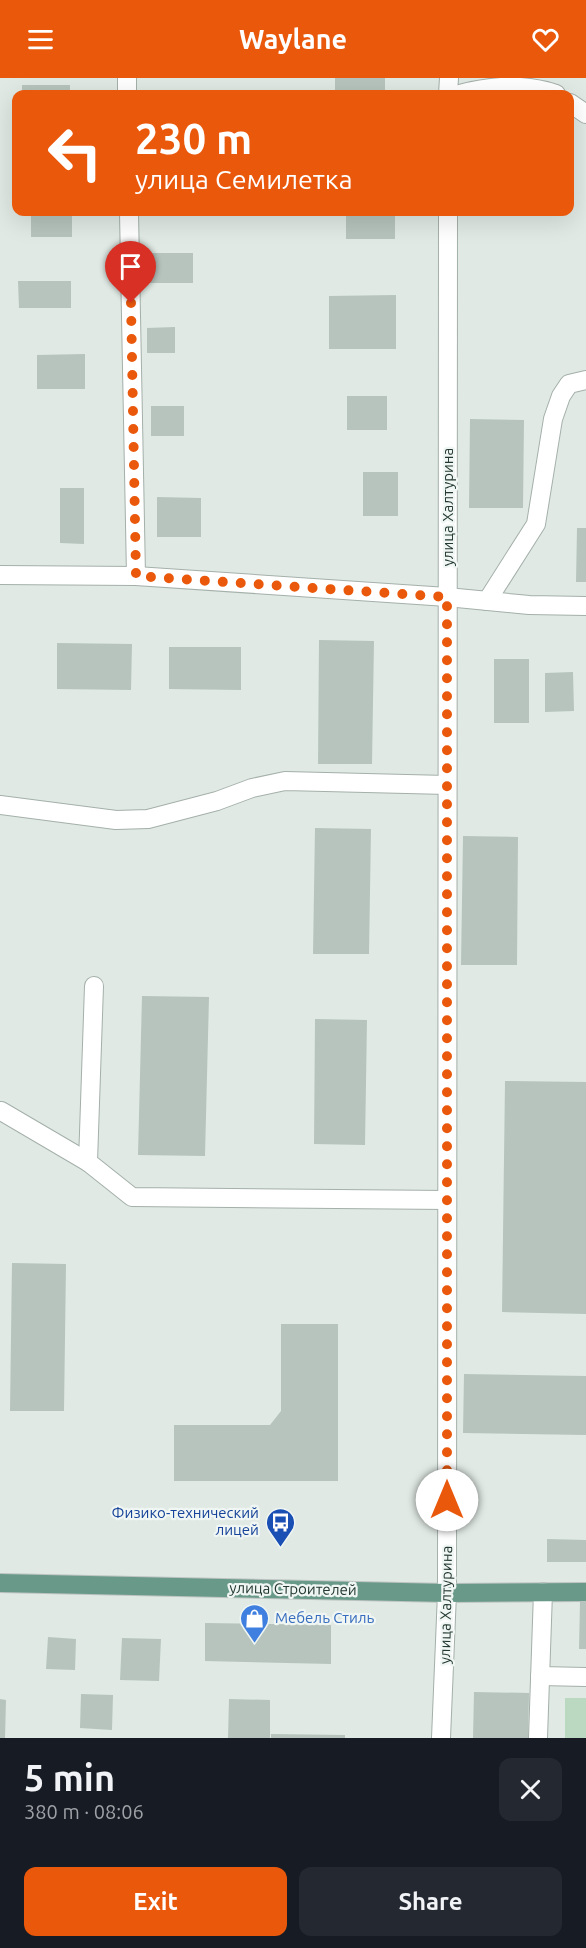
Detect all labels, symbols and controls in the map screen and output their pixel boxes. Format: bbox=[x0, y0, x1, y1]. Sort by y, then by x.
icon: menu bbox=[24, 23, 57, 56]
icon: heart bbox=[529, 23, 562, 56]
text: Waylane bbox=[239, 24, 347, 54]
icon: left bbox=[36, 114, 114, 192]
text: 230 m bbox=[135, 115, 252, 162]
text: улица Семилетка bbox=[135, 164, 353, 194]
pin bbox=[105, 241, 156, 303]
icon: arrive bbox=[114, 250, 147, 283]
street label: улица Халтурина bbox=[439, 448, 456, 566]
position arrow bbox=[415, 1468, 479, 1532]
place label: Физико-технический лицей bbox=[112, 1504, 259, 1538]
bus stop icon: Физико-технический лицей bbox=[264, 1506, 296, 1548]
street label: улица Халтурина bbox=[436, 1546, 455, 1664]
street label: улица Строителей bbox=[229, 1579, 357, 1598]
shop icon: Мебель Стиль bbox=[238, 1602, 270, 1644]
place label: Мебель Стиль bbox=[275, 1609, 375, 1626]
text: 5 min bbox=[24, 1757, 115, 1798]
button: close bbox=[499, 1758, 562, 1821]
text: 380 m · 08:06 bbox=[24, 1800, 144, 1823]
button: Exit bbox=[24, 1867, 287, 1936]
button: Share bbox=[299, 1867, 562, 1936]

